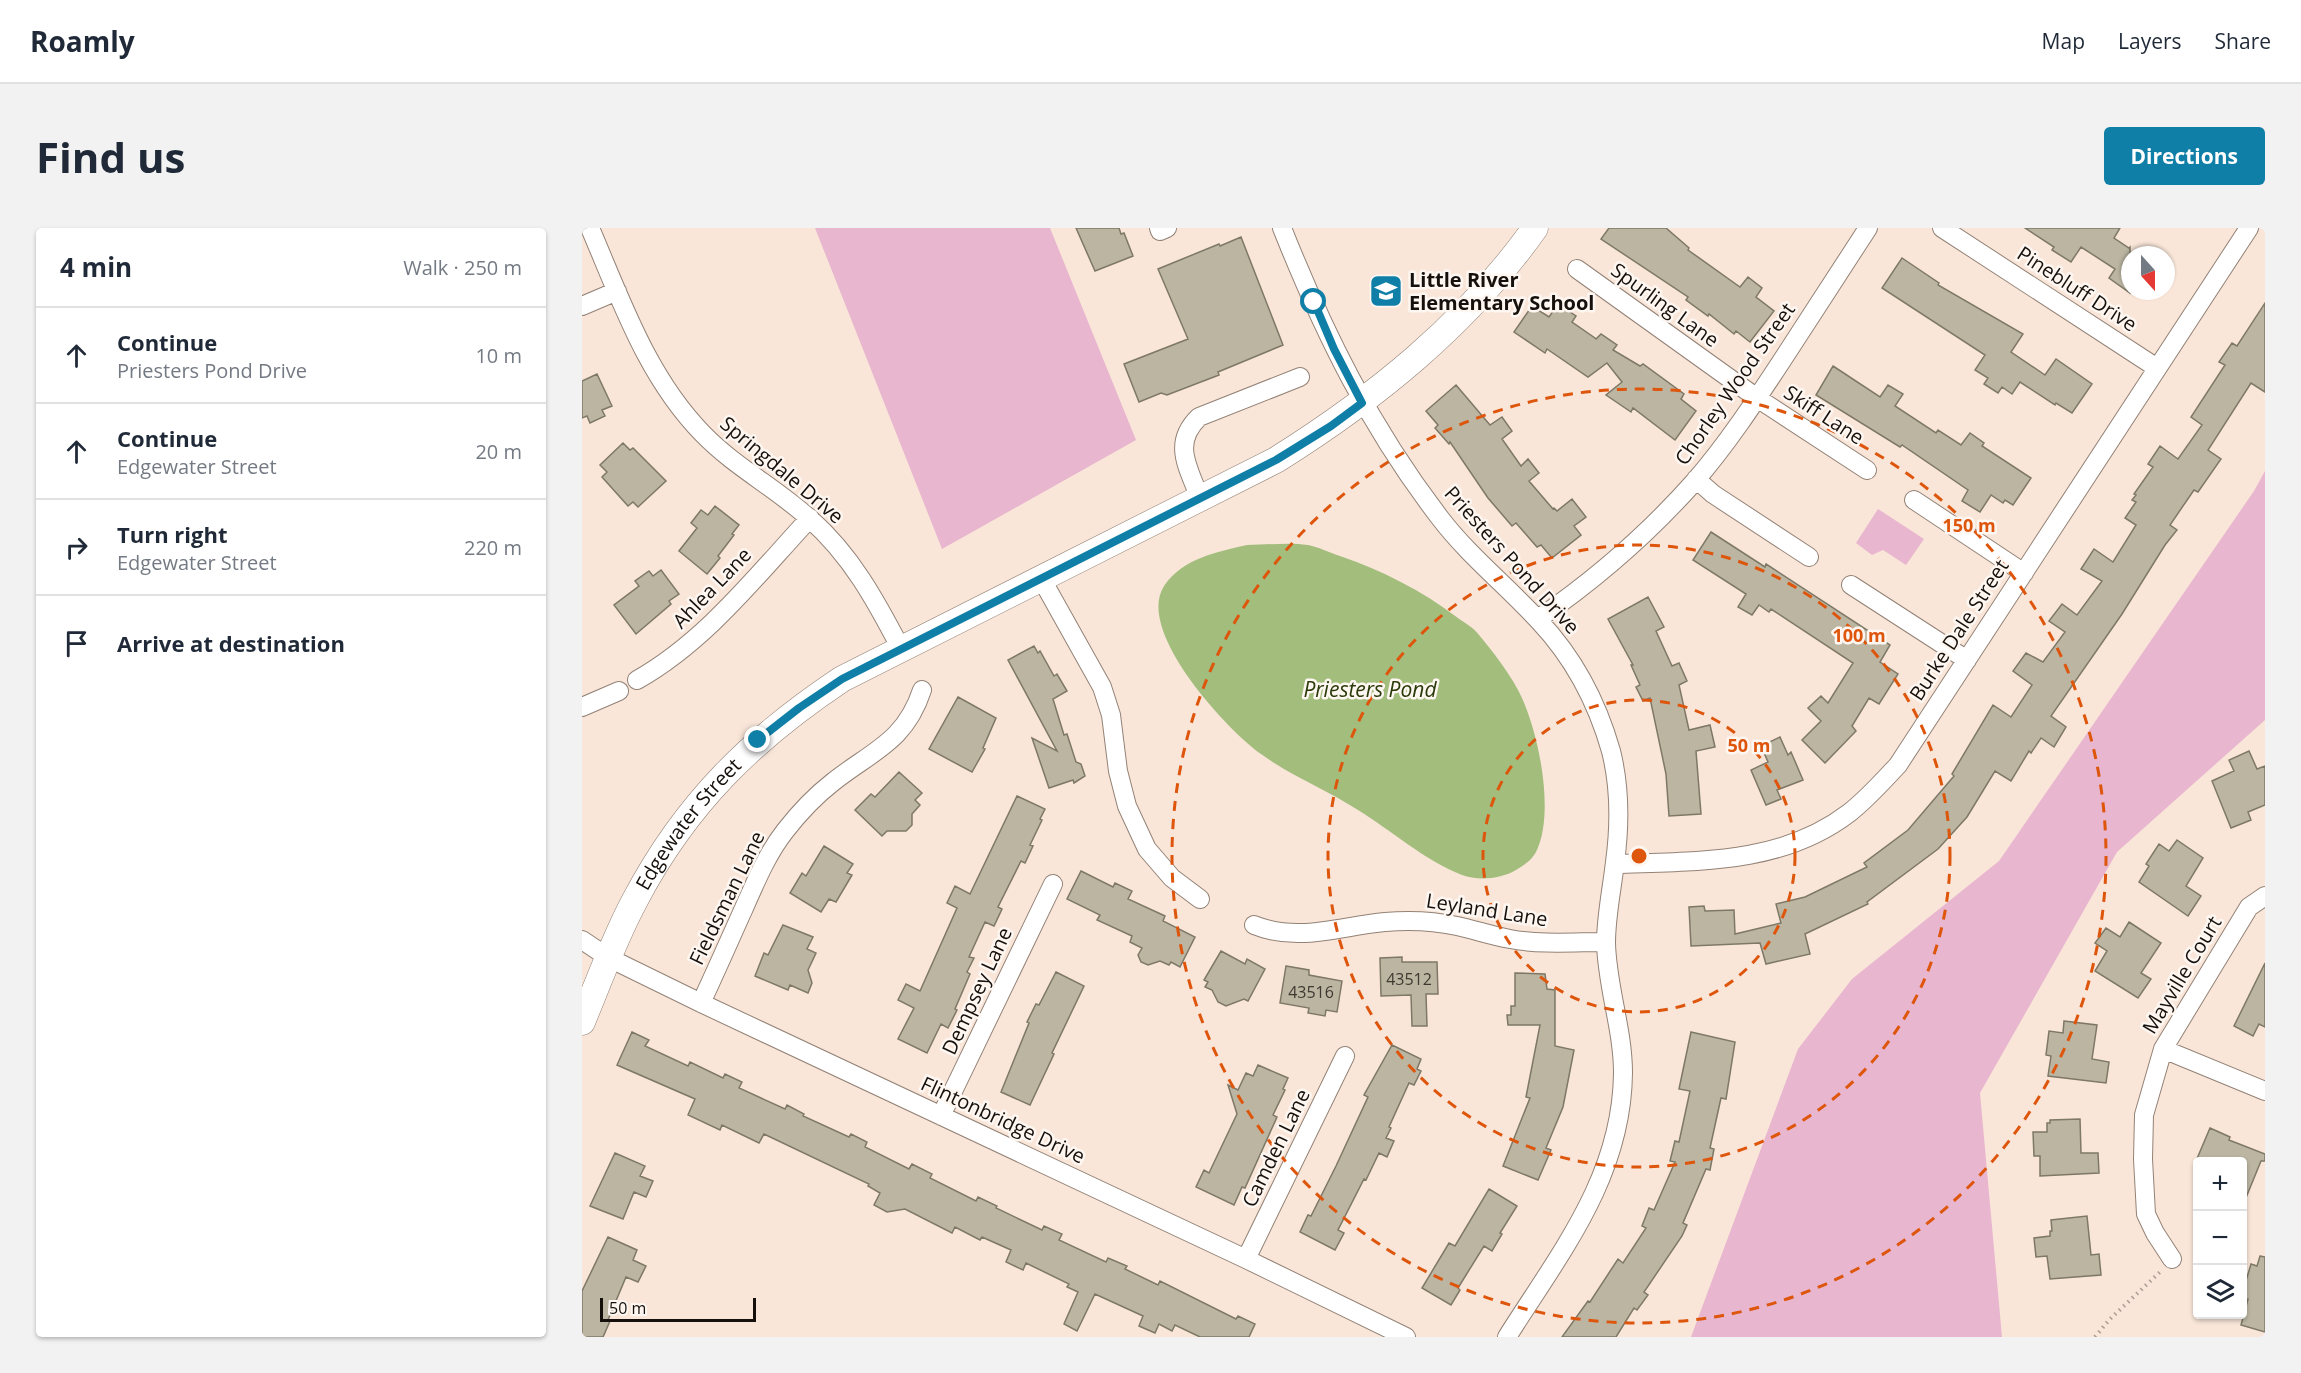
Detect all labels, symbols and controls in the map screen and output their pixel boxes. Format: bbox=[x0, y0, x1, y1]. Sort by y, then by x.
text: Roamly bbox=[30, 22, 135, 60]
text: Map bbox=[2042, 27, 2085, 55]
text: Layers bbox=[2118, 27, 2182, 55]
text: Share bbox=[2215, 27, 2271, 55]
button: Directions bbox=[2104, 127, 2265, 185]
text: Find us bbox=[36, 128, 185, 185]
street label: Pinebluff Drive bbox=[2012, 240, 2142, 337]
north arrow bbox=[2121, 246, 2175, 300]
text: 4 min bbox=[60, 249, 132, 285]
text: Walk · 250 m bbox=[403, 254, 522, 281]
street label: Spurling Lane bbox=[1606, 256, 1725, 353]
place label: Little River Elementary School bbox=[1409, 266, 1594, 316]
school or university icon: Little River Elementary School bbox=[1368, 273, 1404, 309]
route start bbox=[1300, 288, 1326, 314]
street label: Chorley Wood Street bbox=[1668, 297, 1801, 470]
text: Continue bbox=[117, 327, 217, 357]
icon: ahead bbox=[60, 339, 93, 372]
text: 10 m bbox=[475, 342, 522, 369]
text: Priesters Pond Drive bbox=[117, 357, 307, 384]
street label: Skiff Lane bbox=[1779, 379, 1869, 450]
street label: Springdale Drive bbox=[715, 410, 850, 529]
text: Continue bbox=[117, 423, 217, 453]
icon: ahead bbox=[60, 435, 93, 468]
text: 20 m bbox=[475, 438, 522, 465]
text: Edgewater Street bbox=[117, 453, 277, 480]
street label: Priesters Pond Drive bbox=[1439, 480, 1586, 639]
text: 150 m bbox=[1942, 513, 1996, 537]
text: Turn right bbox=[117, 519, 228, 549]
icon: right bbox=[60, 531, 93, 564]
text: 220 m bbox=[464, 534, 522, 561]
street label: Ahlea Lane bbox=[666, 541, 757, 634]
text: Edgewater Street bbox=[117, 549, 277, 576]
street label: Burke Dale Street bbox=[1903, 554, 2014, 706]
text: 100 m bbox=[1832, 623, 1886, 647]
icon: arrive bbox=[60, 627, 93, 660]
text: Arrive at destination bbox=[117, 628, 345, 658]
water label: Priesters Pond bbox=[1303, 675, 1437, 703]
route end bbox=[744, 726, 770, 752]
text: 50 m bbox=[1728, 733, 1770, 757]
street label: Edgewater Street bbox=[629, 752, 747, 895]
street label: Fieldsman Lane bbox=[683, 826, 771, 969]
centre of rings bbox=[1629, 846, 1649, 866]
street label: Leyland Lane bbox=[1424, 887, 1550, 932]
street label: Mayville Court bbox=[2136, 911, 2227, 1039]
street label: Dempsey Lane bbox=[935, 923, 1018, 1059]
house number: 43512 bbox=[1386, 968, 1432, 990]
house number: 43516 bbox=[1288, 981, 1334, 1003]
street label: Flintonbridge Drive bbox=[917, 1070, 1090, 1169]
street label: Camden Lane bbox=[1235, 1084, 1316, 1211]
map controls bbox=[2193, 1157, 2247, 1319]
button: + bbox=[2193, 1157, 2247, 1211]
button: − bbox=[2193, 1211, 2247, 1265]
button: layers bbox=[2193, 1265, 2247, 1319]
scale bar bbox=[600, 1295, 756, 1322]
text: 50 m bbox=[609, 1297, 646, 1319]

